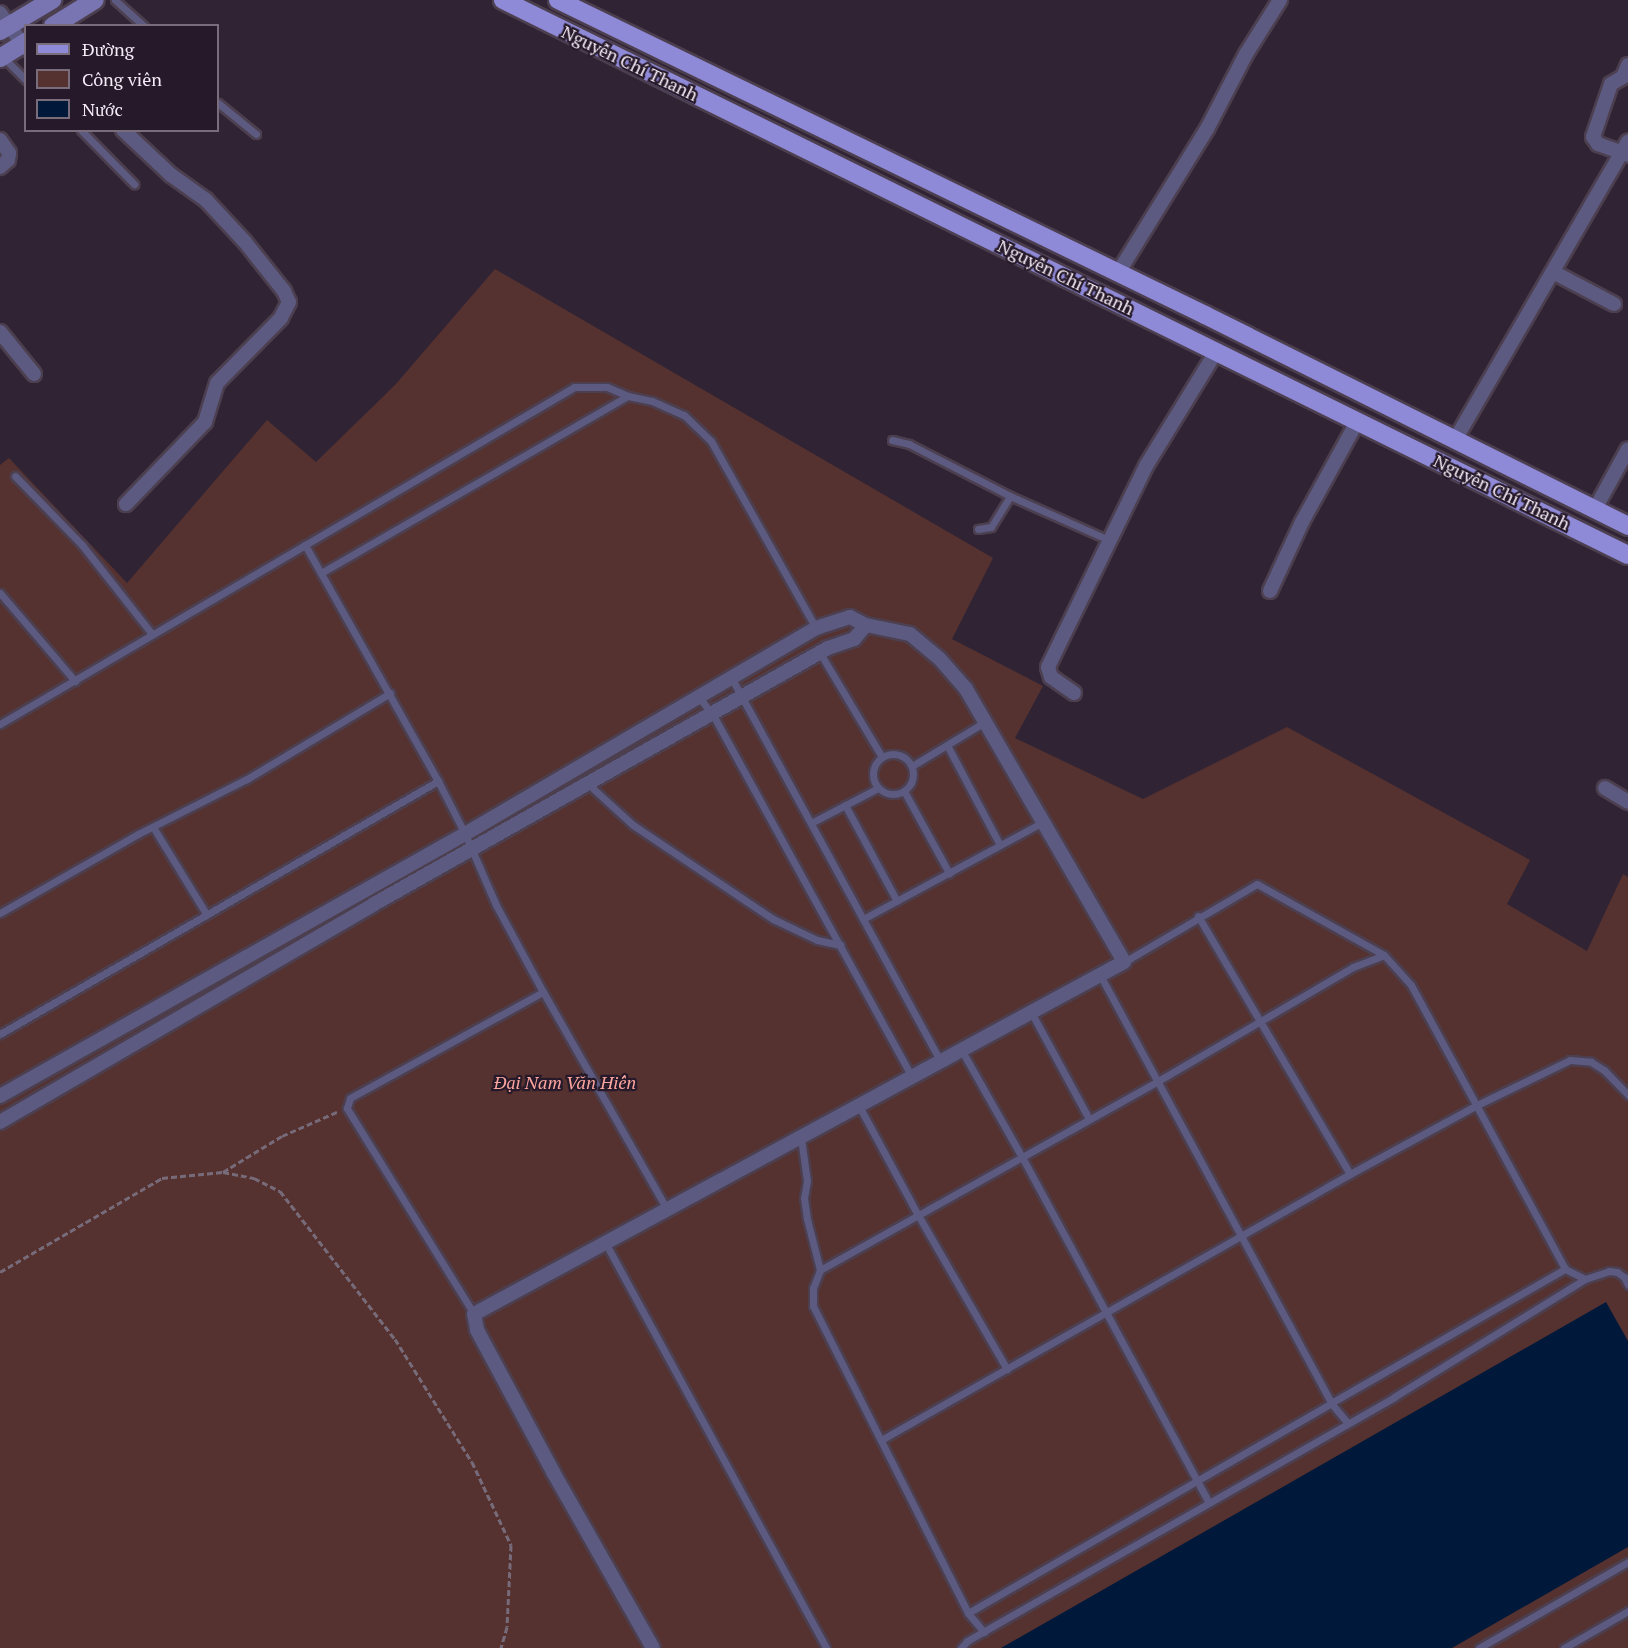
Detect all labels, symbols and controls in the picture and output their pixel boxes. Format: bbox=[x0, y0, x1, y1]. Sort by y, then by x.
street label: Nguyễn Chí Thanh bbox=[558, 21, 702, 105]
legend bbox=[24, 24, 219, 132]
text: Đường bbox=[82, 37, 134, 61]
text: Công viên bbox=[82, 67, 162, 91]
text: Nước bbox=[82, 97, 123, 121]
street label: Nguyễn Chí Thanh bbox=[994, 235, 1138, 319]
street label: Nguyễn Chí Thanh bbox=[1430, 450, 1574, 534]
park label: Đại Nam Văn Hiến bbox=[493, 1071, 637, 1093]

